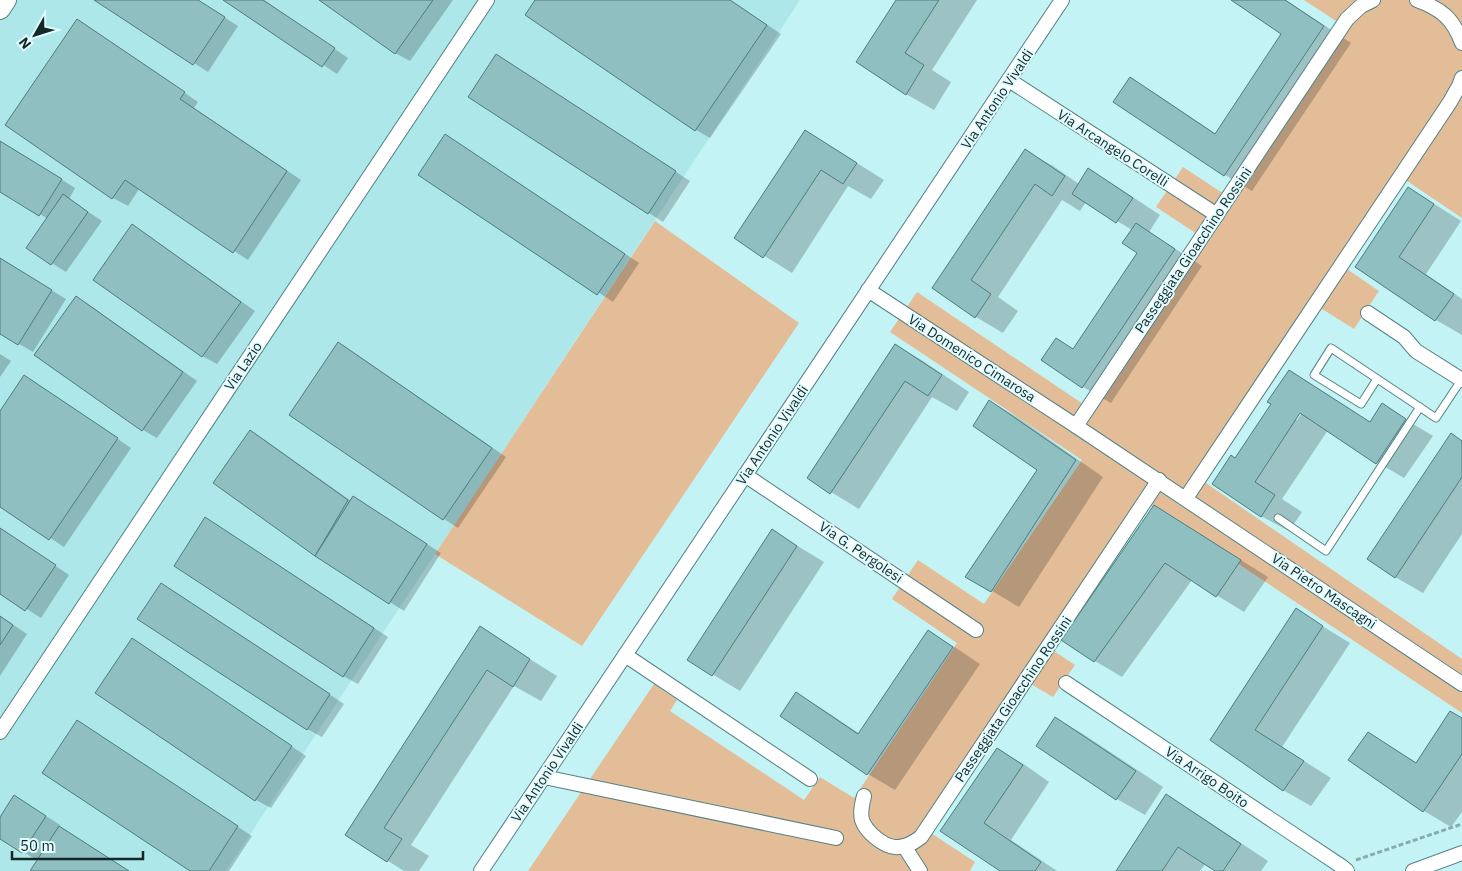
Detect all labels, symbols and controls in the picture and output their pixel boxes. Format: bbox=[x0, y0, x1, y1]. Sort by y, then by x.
north arrow bbox=[10, 10, 60, 60]
text: N bbox=[15, 34, 35, 53]
street label: Via Antonio Vivaldi bbox=[957, 46, 1037, 152]
street label: Via Arcangelo Corelli bbox=[1054, 105, 1172, 191]
street label: Passeggiata Gioacchino Rossini bbox=[1131, 163, 1255, 337]
street label: Via Domenico Cimarosa bbox=[905, 310, 1040, 406]
street label: Via Lazio bbox=[220, 338, 266, 394]
street label: Via Antonio Vivaldi bbox=[732, 382, 812, 488]
street label: Via G. Pergolesi bbox=[816, 517, 906, 587]
street label: Via Pietro Mascagni bbox=[1268, 549, 1380, 633]
street label: Passeggiata Gioacchino Rossini bbox=[951, 612, 1075, 786]
street label: Via Antonio Vivaldi bbox=[507, 719, 587, 825]
street label: Via Arrigo Boito bbox=[1162, 742, 1252, 812]
scale bar bbox=[12, 828, 144, 860]
text: 50 m bbox=[20, 836, 55, 855]

